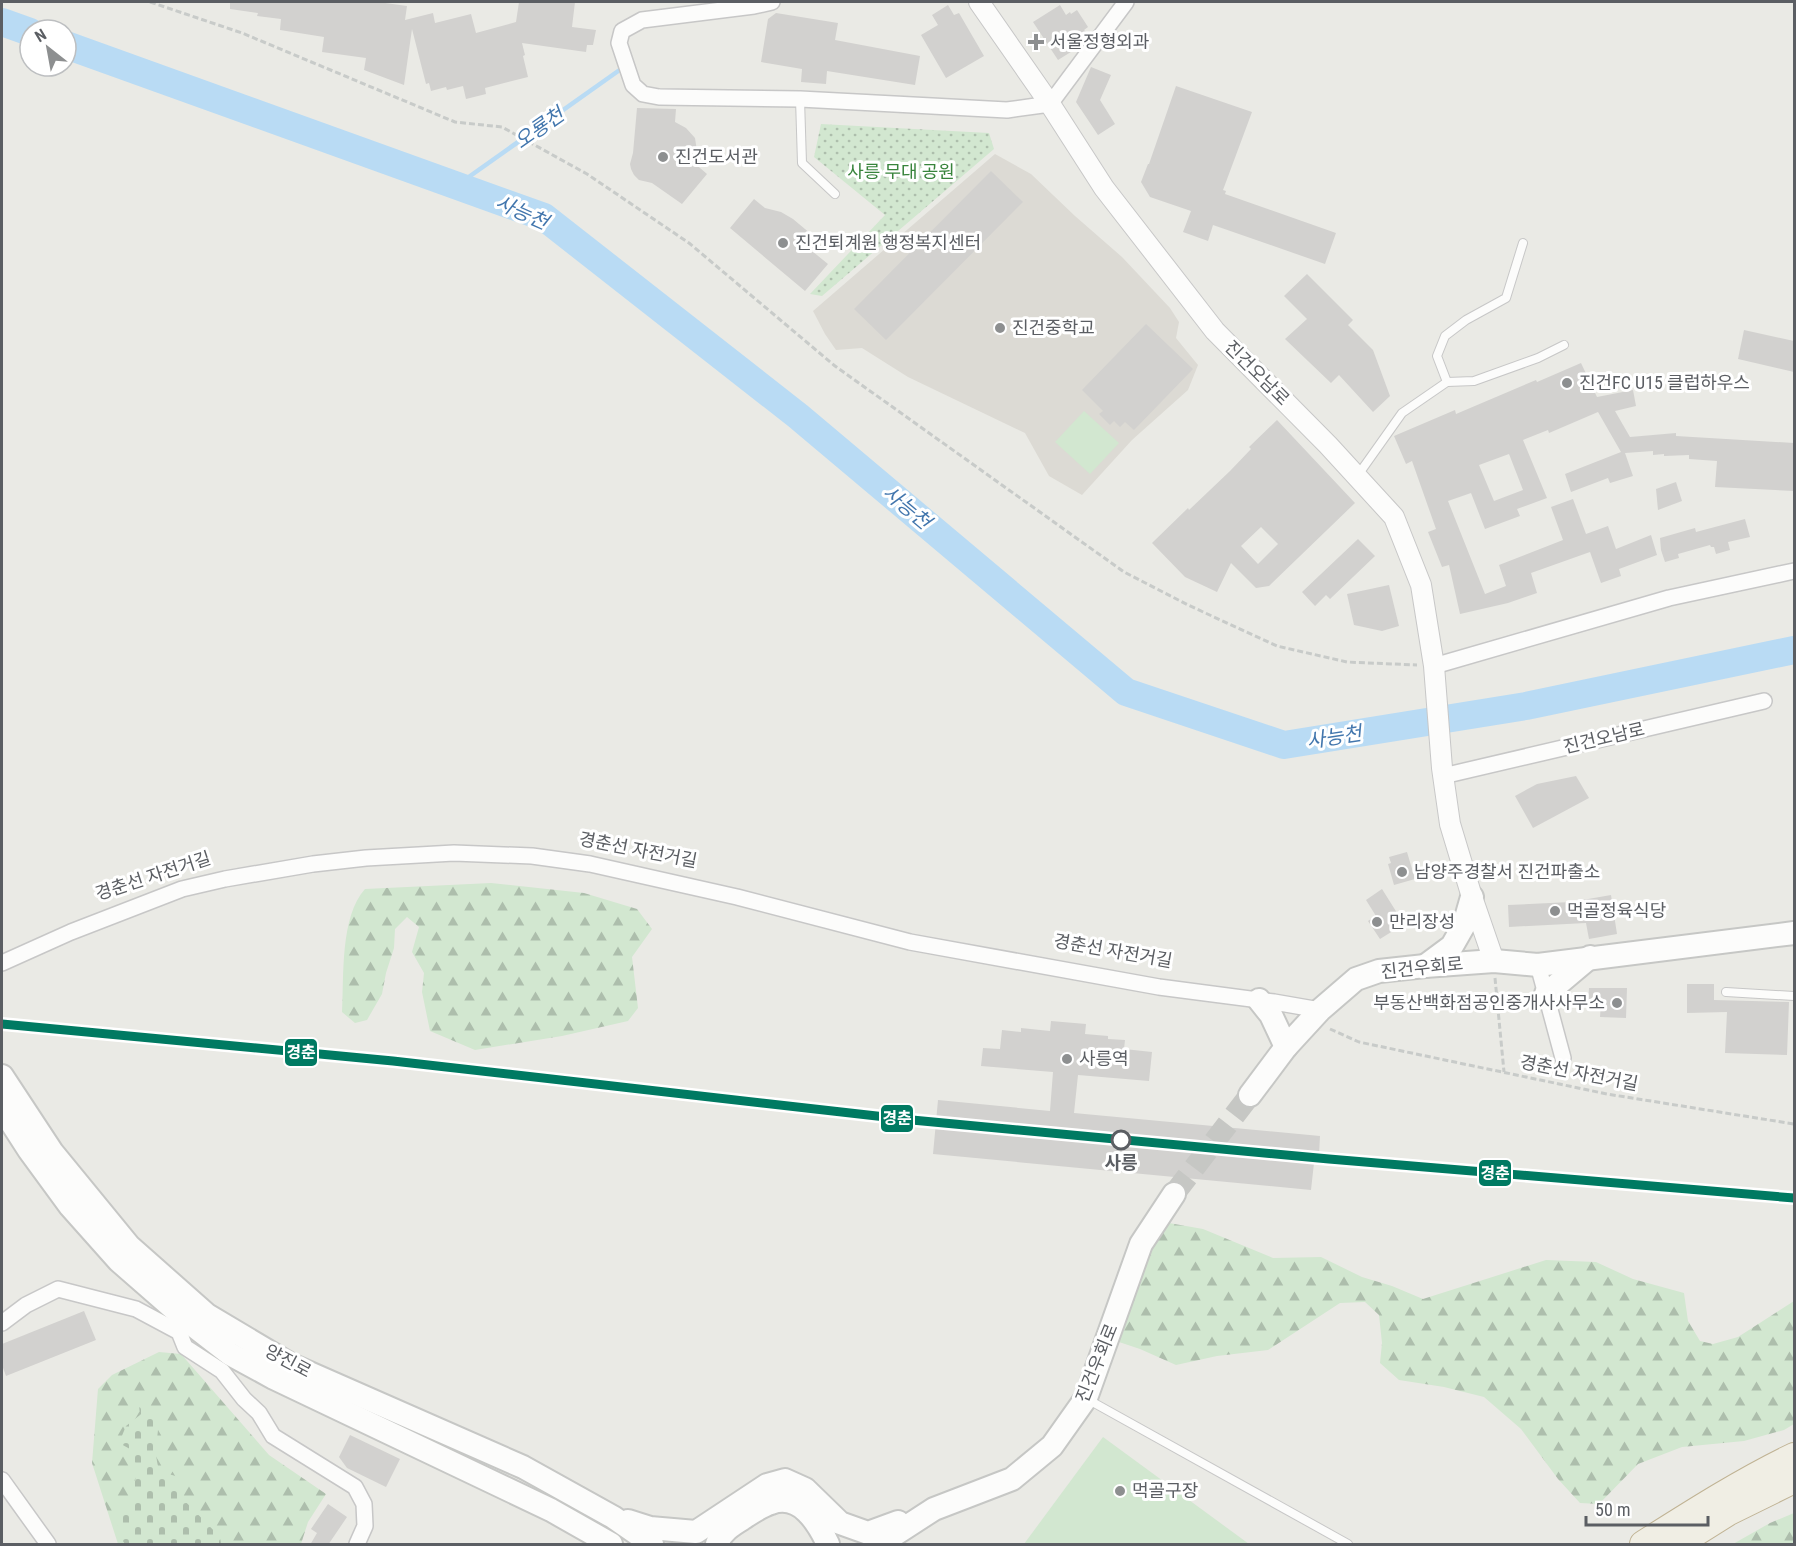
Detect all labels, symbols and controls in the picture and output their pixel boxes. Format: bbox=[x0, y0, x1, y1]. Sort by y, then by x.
north arrow bbox=[18, 18, 78, 78]
text: N bbox=[31, 25, 50, 46]
place label: 서울정형외과 bbox=[1050, 31, 1150, 52]
marker: 서울정형외과 bbox=[1027, 33, 1045, 51]
water label: 오룡천 bbox=[510, 101, 571, 154]
place label: 진건도서관 bbox=[675, 146, 758, 167]
marker: 진건도서관 bbox=[656, 150, 670, 164]
park label: 사릉 무대 공원 bbox=[847, 161, 955, 182]
water label: 사능천 bbox=[492, 190, 554, 235]
place label: 진건퇴계원 행정복지센터 bbox=[795, 232, 981, 253]
marker: 진건퇴계원 행정복지센터 bbox=[776, 236, 790, 250]
place label: 진건중학교 bbox=[1012, 317, 1095, 338]
marker: 진건중학교 bbox=[993, 321, 1007, 335]
street label: 진건오남로 bbox=[1221, 336, 1294, 409]
place label: 진건FC U15 클럽하우스 bbox=[1579, 372, 1750, 393]
marker: 진건FC U15 클럽하우스 bbox=[1560, 376, 1574, 390]
water label: 사능천 bbox=[878, 480, 938, 536]
street label: 진건오남로 bbox=[1561, 718, 1647, 757]
water label: 사능천 bbox=[1305, 720, 1366, 753]
street label: 경춘선 자전거길 bbox=[577, 828, 699, 871]
street label: 경춘선 자전거길 bbox=[93, 847, 213, 904]
place label: 남양주경찰서 진건파출소 bbox=[1414, 861, 1600, 882]
marker: 남양주경찰서 진건파출소 bbox=[1395, 865, 1409, 879]
place label: 먹골정육식당 bbox=[1567, 900, 1666, 921]
marker: 먹골정육식당 bbox=[1548, 904, 1562, 918]
place label: 만리장성 bbox=[1389, 911, 1455, 932]
marker: 만리장성 bbox=[1370, 915, 1384, 929]
street label: 경춘선 자전거길 bbox=[1052, 930, 1174, 971]
street label: 진건우회로 bbox=[1380, 953, 1464, 982]
place label: 부동산백화점공인중개사사무소 bbox=[1373, 992, 1605, 1013]
marker: 부동산백화점공인중개사사무소 bbox=[1610, 996, 1624, 1010]
line badge: 경춘 bbox=[284, 1038, 318, 1067]
text: 경춘 bbox=[286, 1043, 316, 1062]
place label: 사릉역 bbox=[1079, 1048, 1129, 1069]
street label: 경춘선 자전거길 bbox=[1518, 1051, 1640, 1094]
marker: 사릉역 bbox=[1060, 1052, 1074, 1066]
line badge: 경춘 bbox=[880, 1104, 914, 1133]
text: 경춘 bbox=[882, 1109, 912, 1128]
marker: 사릉 bbox=[1111, 1130, 1131, 1150]
place label: 사릉 bbox=[1104, 1152, 1138, 1173]
line badge: 경춘 bbox=[1478, 1159, 1512, 1187]
text: 경춘 bbox=[1480, 1164, 1510, 1183]
street label: 진건우회로 bbox=[1071, 1320, 1122, 1405]
street label: 양진로 bbox=[261, 1340, 315, 1381]
place label: 먹골구장 bbox=[1132, 1480, 1198, 1501]
marker: 먹골구장 bbox=[1113, 1484, 1127, 1498]
scale bar bbox=[1586, 1489, 1708, 1527]
text: 50 m bbox=[1595, 1499, 1630, 1520]

